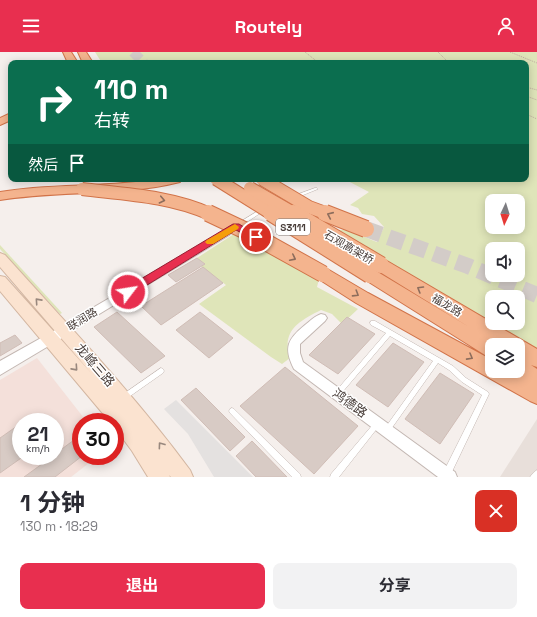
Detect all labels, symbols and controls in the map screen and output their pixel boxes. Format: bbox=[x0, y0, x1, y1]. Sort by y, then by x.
icon: menu bbox=[20, 15, 42, 37]
text: Routely bbox=[235, 15, 302, 38]
icon: person bbox=[495, 15, 517, 37]
text: 110 m bbox=[94, 71, 168, 107]
icon: right bbox=[28, 76, 80, 128]
text: 右转 bbox=[94, 109, 130, 132]
icon: arrive bbox=[66, 152, 88, 174]
text: 然后 bbox=[28, 155, 58, 174]
north arrow bbox=[485, 194, 525, 234]
map controls bbox=[485, 194, 525, 378]
one-way arrow bbox=[159, 195, 165, 203]
one-way arrow bbox=[326, 212, 333, 220]
road number: S3111 bbox=[276, 219, 310, 235]
pin bbox=[239, 220, 273, 254]
icon: arrive bbox=[245, 226, 267, 248]
street label: 石观高架桥 bbox=[322, 227, 376, 267]
button: sound bbox=[485, 242, 525, 282]
one-way arrow bbox=[288, 253, 296, 261]
position arrow bbox=[107, 271, 149, 313]
one-way arrow bbox=[417, 286, 424, 293]
one-way arrow bbox=[352, 289, 359, 297]
button: search bbox=[485, 290, 525, 330]
street label: 福龙路 bbox=[429, 291, 465, 319]
one-way arrow bbox=[35, 298, 43, 306]
street label: 联润路 bbox=[64, 305, 100, 333]
button: layers bbox=[485, 338, 525, 378]
street label: 龙峰三路 bbox=[72, 340, 118, 390]
one-way arrow bbox=[466, 353, 473, 360]
one-way arrow bbox=[71, 363, 78, 371]
street label: 鸿德路 bbox=[329, 385, 371, 421]
speed limit sign: 30 bbox=[72, 413, 124, 465]
text: 21 bbox=[28, 421, 48, 447]
text: km/h bbox=[26, 442, 50, 455]
one-way arrow bbox=[158, 443, 165, 450]
text: 1 分钟 bbox=[20, 487, 85, 518]
button: close bbox=[475, 490, 517, 532]
text: 130 m · 18:29 bbox=[20, 518, 98, 535]
button: 退出 bbox=[20, 563, 265, 609]
button: 分享 bbox=[273, 563, 517, 609]

